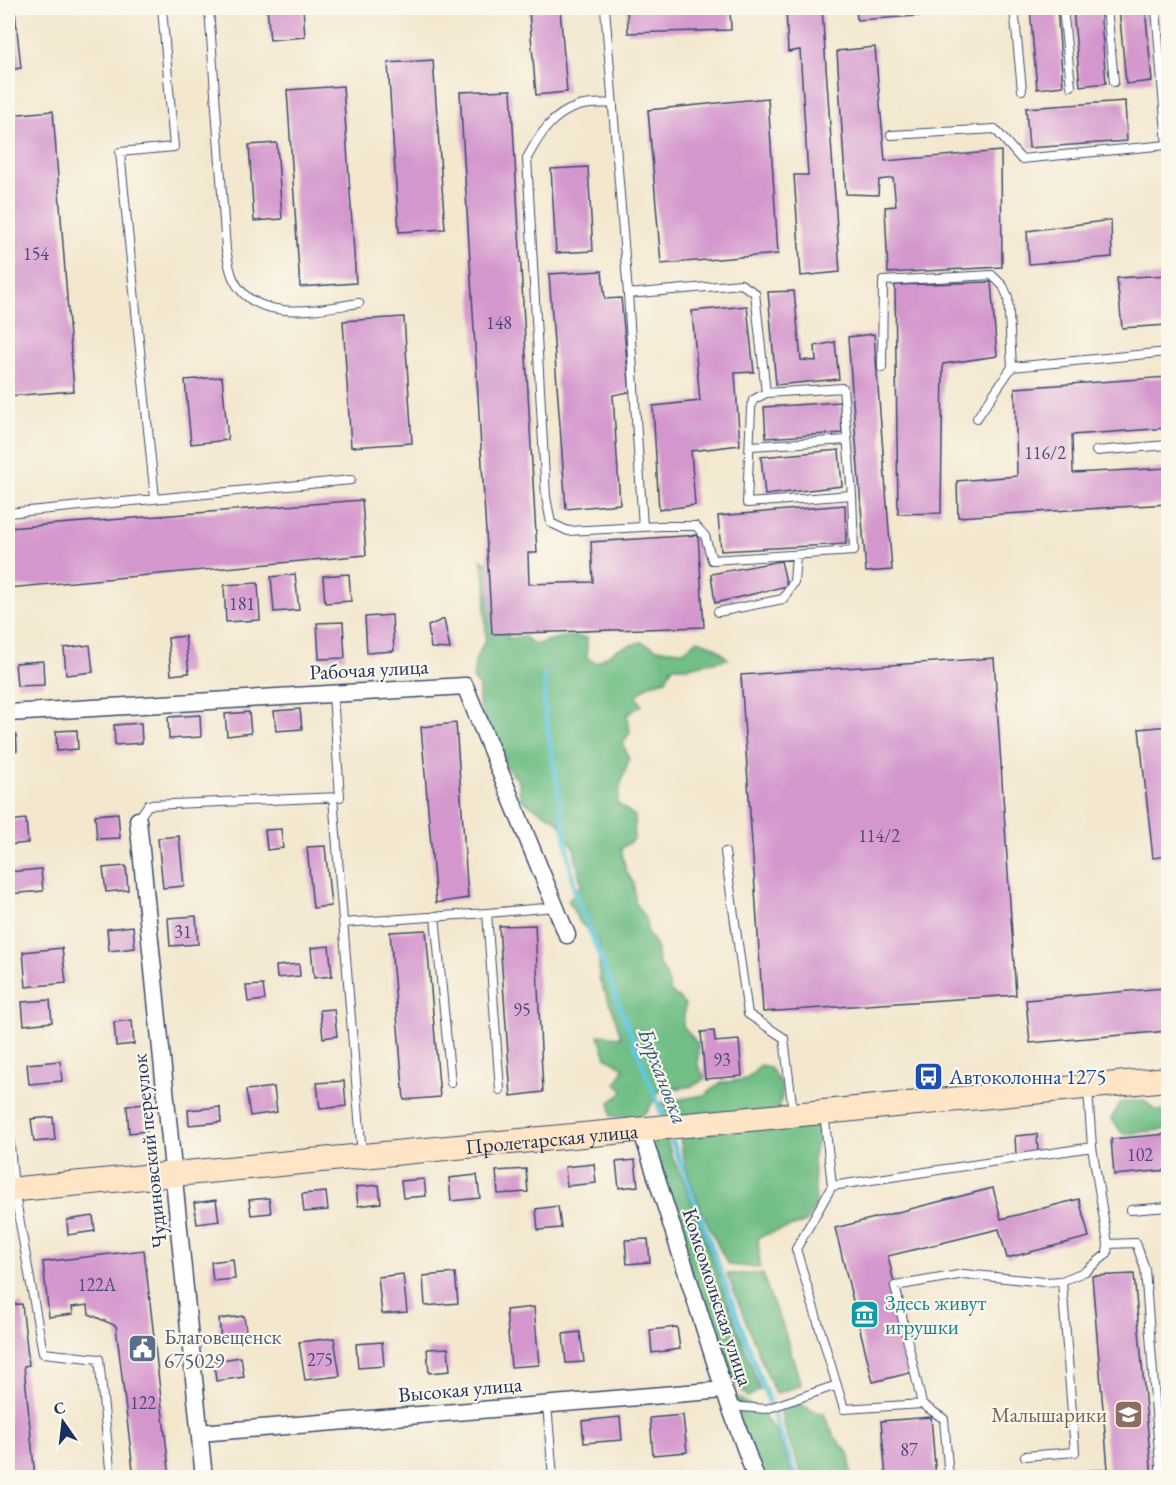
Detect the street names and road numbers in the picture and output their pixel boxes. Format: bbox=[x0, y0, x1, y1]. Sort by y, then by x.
street label: Рабочая улица bbox=[309, 652, 430, 686]
street label: Чудиновский переулок bbox=[125, 1052, 173, 1250]
street label: Пролетарская улица bbox=[464, 1116, 640, 1160]
street label: Комсомольская улица bbox=[676, 1205, 760, 1390]
street label: Высокая улица bbox=[397, 1370, 524, 1408]

